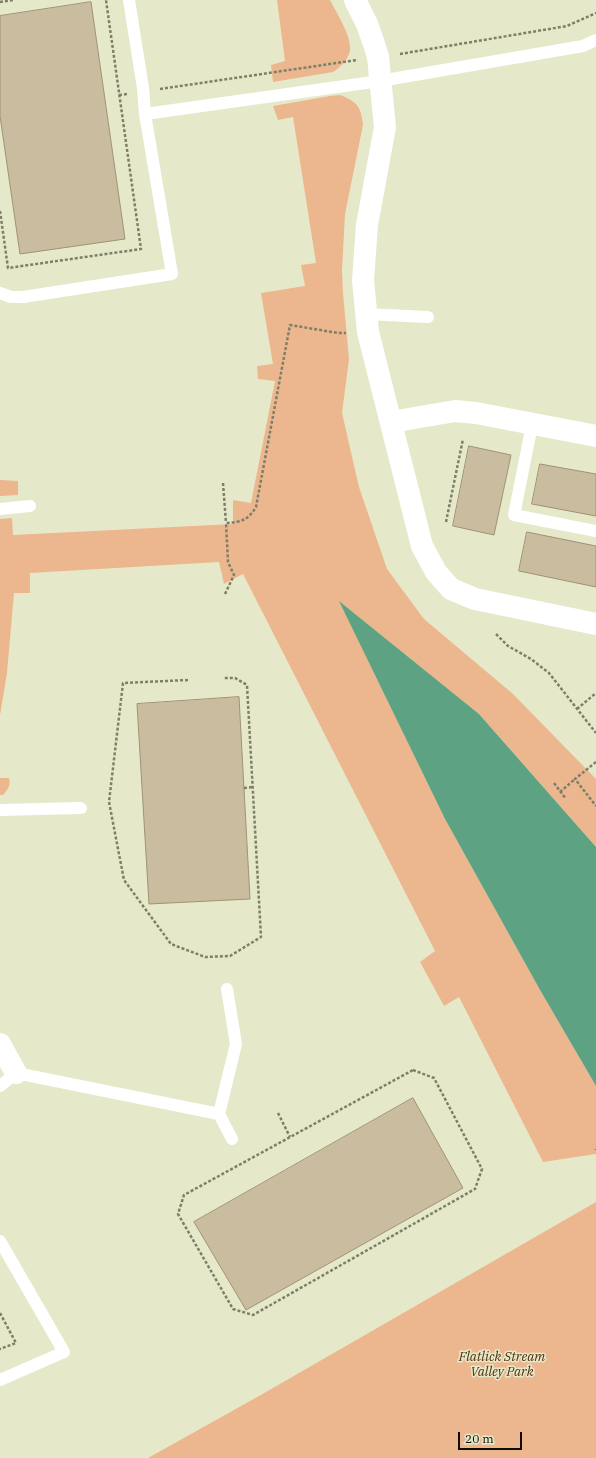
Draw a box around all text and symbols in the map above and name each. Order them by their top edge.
park label: Flatlick Stream Valley Park [459,1349,545,1380]
scale bar [460,1424,524,1450]
text: 20 m [465,1431,494,1446]

